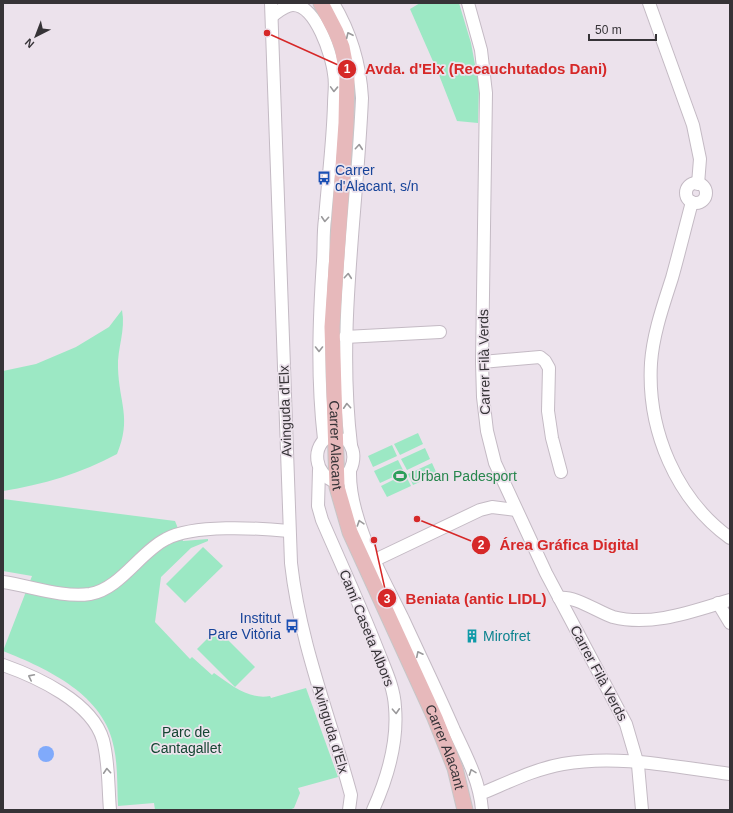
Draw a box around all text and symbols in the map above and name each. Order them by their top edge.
north arrow [16,16,56,56]
scale bar [589,16,656,42]
text: 50 m [595,23,622,37]
one-way arrow [346,31,354,39]
text: N [22,36,36,51]
callout: Avda. d'Elx (Recauchutados Dani) [337,55,616,82]
text: Avda. d'Elx (Recauchutados Dani) [365,60,607,77]
text: 1 [344,62,351,76]
one-way arrow [330,86,339,92]
one-way arrow [354,144,363,150]
place label: Carrer d'Alacant, s/n [335,162,419,194]
bus stop icon: Carrer d'Alacant, s/n [316,170,332,186]
one-way arrow [320,216,329,222]
one-way arrow [344,273,353,280]
street label: Carrer Filà Verds [475,309,493,415]
one-way arrow [315,346,323,352]
street label: Avinguda d'Elx [275,365,295,457]
street label: Carrer Alacant [326,400,346,492]
one-way arrow [342,403,351,409]
sports icon: Urban Padesport [392,468,408,484]
place label: Urban Padesport [411,468,517,484]
one-way arrow [356,519,365,526]
callout: Área Gráfica Digital [471,532,646,559]
text: Área Gráfica Digital [499,536,639,553]
text: 2 [478,538,485,552]
street label: Camí Caseta Albors [336,567,398,689]
callout: Beniata (antic LIDL) [377,585,554,612]
text: Beniata (antic LIDL) [406,590,546,607]
text: 3 [384,592,391,606]
place label: Institut Pare Vitòria [208,610,281,642]
bus stop icon: Institut Pare Vitòria [284,618,300,634]
street label: Carrer Filà Verds [567,623,631,723]
building icon: Mirofret [464,628,480,644]
place label: Mirofret [483,628,531,644]
one-way arrow [416,650,424,658]
one-way arrow [27,674,35,682]
street label: Avinguda d'Elx [310,683,352,775]
street label: Carrer Alacant [422,702,468,791]
one-way arrow [391,708,400,714]
park label: Parc de Cantagallet [151,724,222,756]
one-way arrow [102,768,111,774]
one-way arrow [469,769,477,776]

